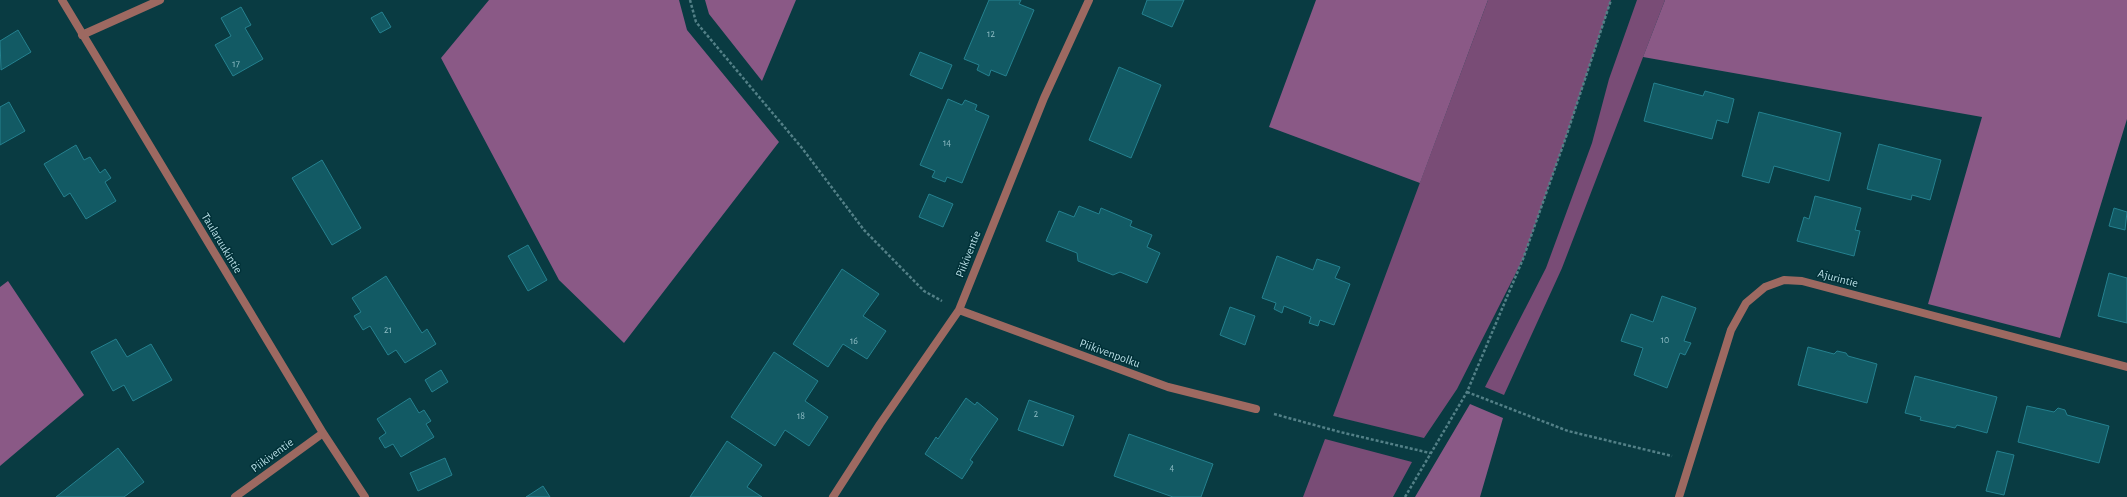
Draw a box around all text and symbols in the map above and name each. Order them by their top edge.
house number: 12 [987,29,995,39]
house number: 17 [232,59,240,69]
house number: 14 [943,138,951,148]
street label: Taularuukintie [199,211,245,275]
street label: Piikiventie [953,229,983,279]
street label: Ajurintie [1816,267,1860,290]
house number: 21 [384,325,392,335]
house number: 10 [1661,335,1669,345]
house number: 16 [850,336,858,346]
street label: Piikivenpolku [1078,336,1142,370]
house number: 2 [1034,409,1039,419]
house number: 18 [797,411,805,421]
street label: Piikiventie [249,436,295,474]
house number: 4 [1170,463,1175,473]

